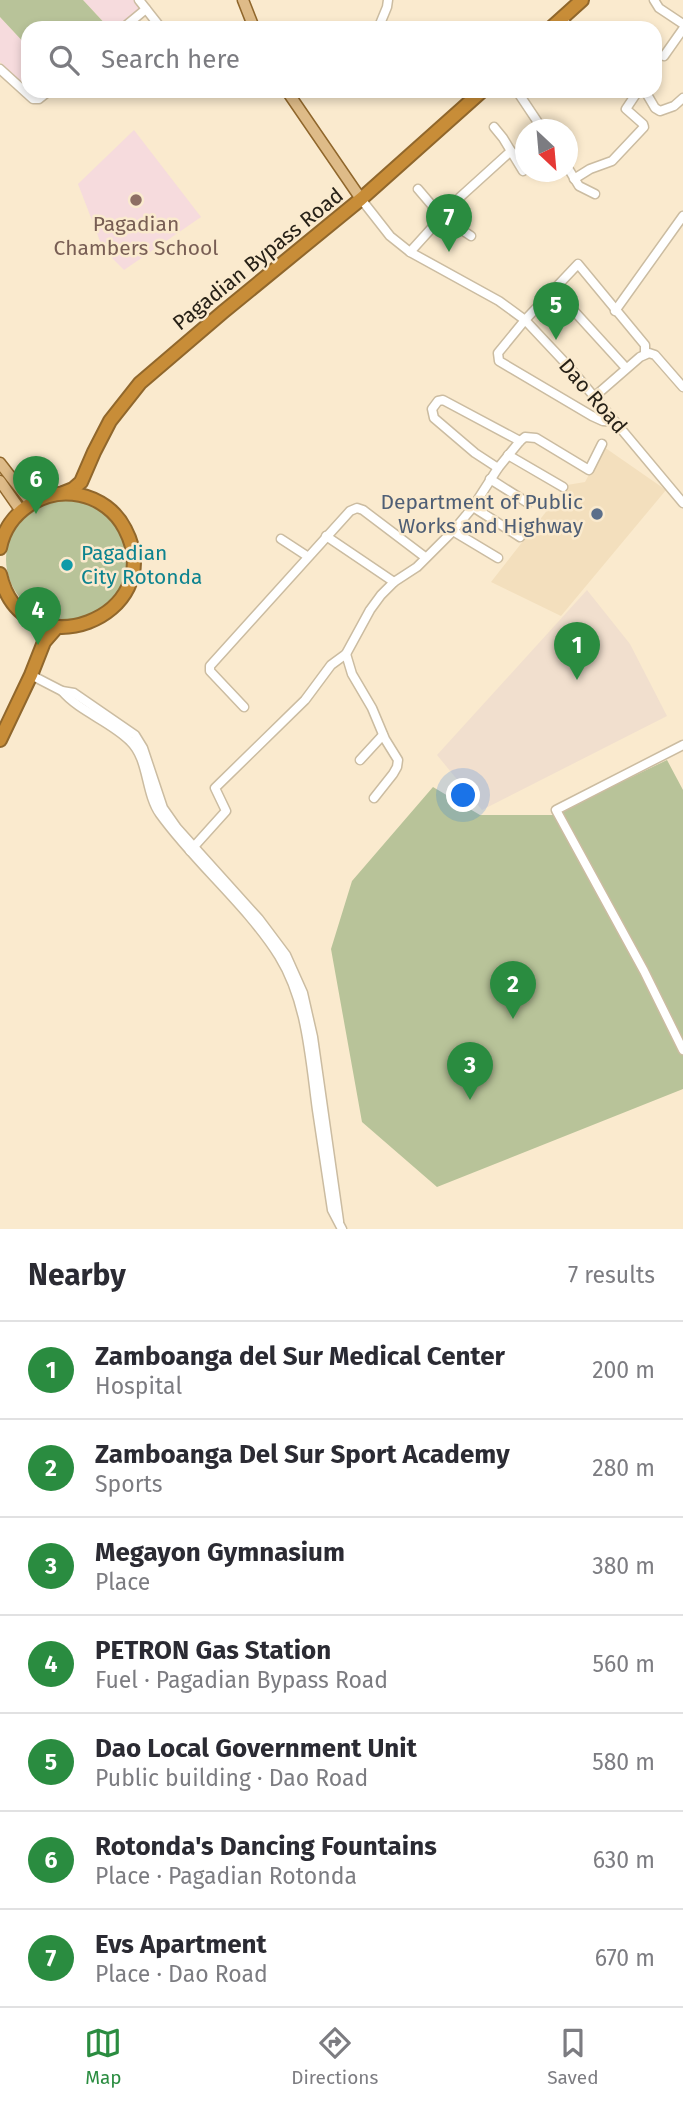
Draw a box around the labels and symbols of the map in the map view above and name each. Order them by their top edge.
north arrow [515,119,578,182]
street label: Pagadian Bypass Road [167,182,349,336]
marker: Pagadian Chambers School [128,192,144,208]
pin: 7 [426,194,472,252]
place label: Pagadian Chambers School [54,211,218,261]
pin: 5 [533,282,579,340]
street label: Dao Road [553,353,633,439]
pin: 6 [13,456,59,514]
place label: Department of Public Works and Highway [380,489,584,539]
marker: Department of Public Works and Highway [589,506,605,522]
place label: Pagadian City Rotonda [81,540,203,590]
marker: Pagadian City Rotonda [59,557,75,573]
pin: 4 [15,587,61,645]
pin: 1 [554,622,600,680]
your location [446,778,480,812]
pin: 2 [490,961,536,1019]
pin: 3 [447,1042,493,1100]

